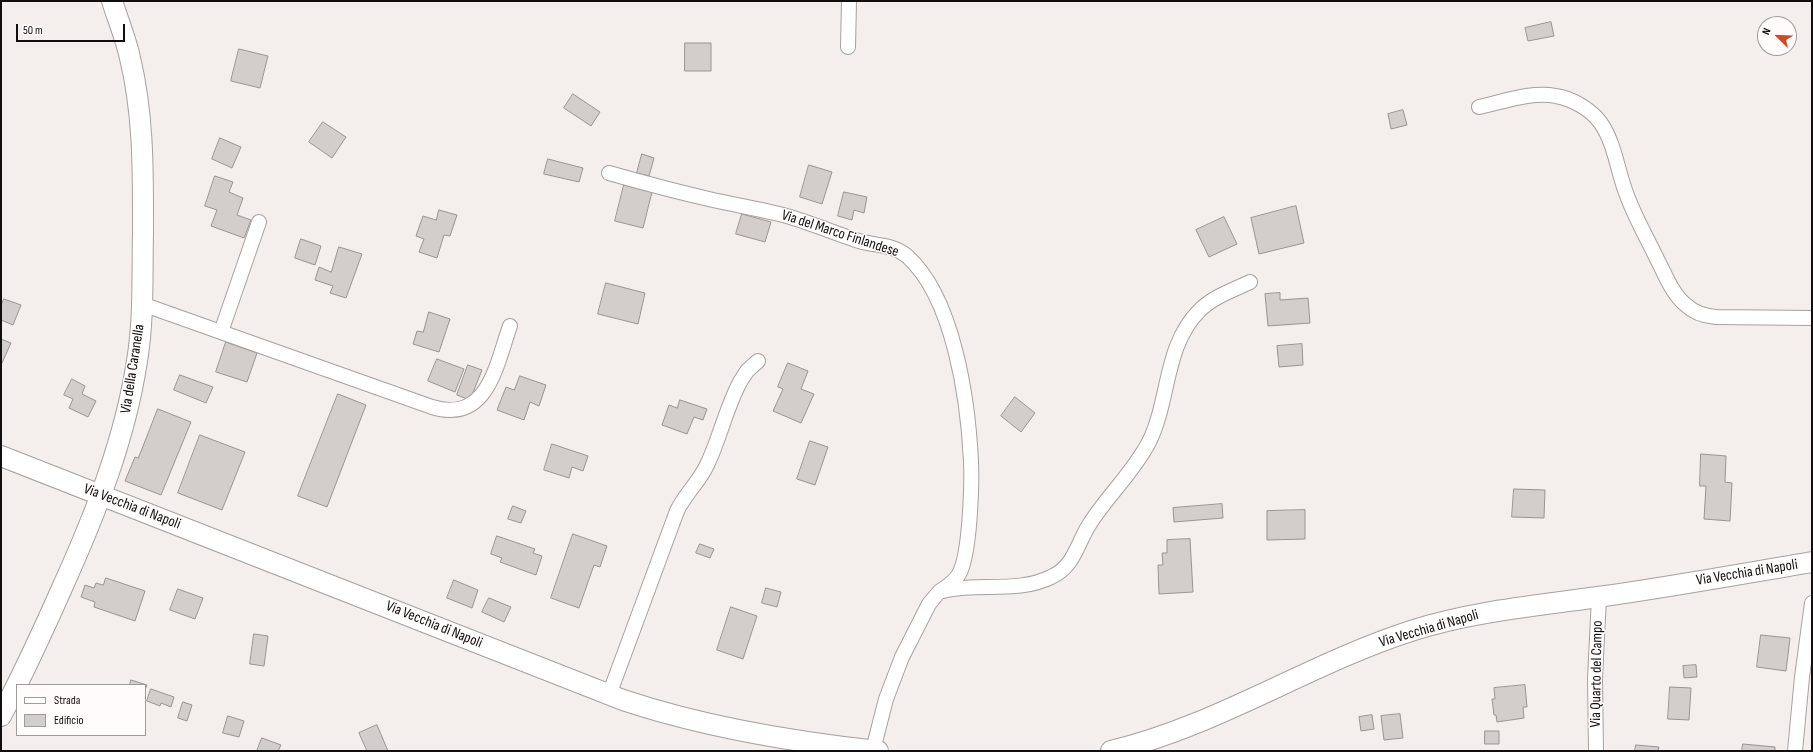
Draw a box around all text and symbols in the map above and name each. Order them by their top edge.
scale bar [18,16,127,42]
north arrow [1757,16,1797,56]
text: 50 m [23,23,43,38]
text: N [1759,26,1774,37]
street label: Via del Marco Finlandese [779,207,901,261]
street label: Via della Caranella [117,323,149,415]
street label: Via Vecchia di Napoli [81,480,183,534]
street label: Via Vecchia di Napoli [1695,556,1799,590]
street label: Via Vecchia di Napoli [383,597,485,653]
street label: Via Vecchia di Napoli [1377,606,1481,652]
street label: Via Quarto del Campo [1587,620,1607,728]
legend [16,684,146,736]
text: Strada [54,693,80,708]
text: Edificio [54,713,83,728]

